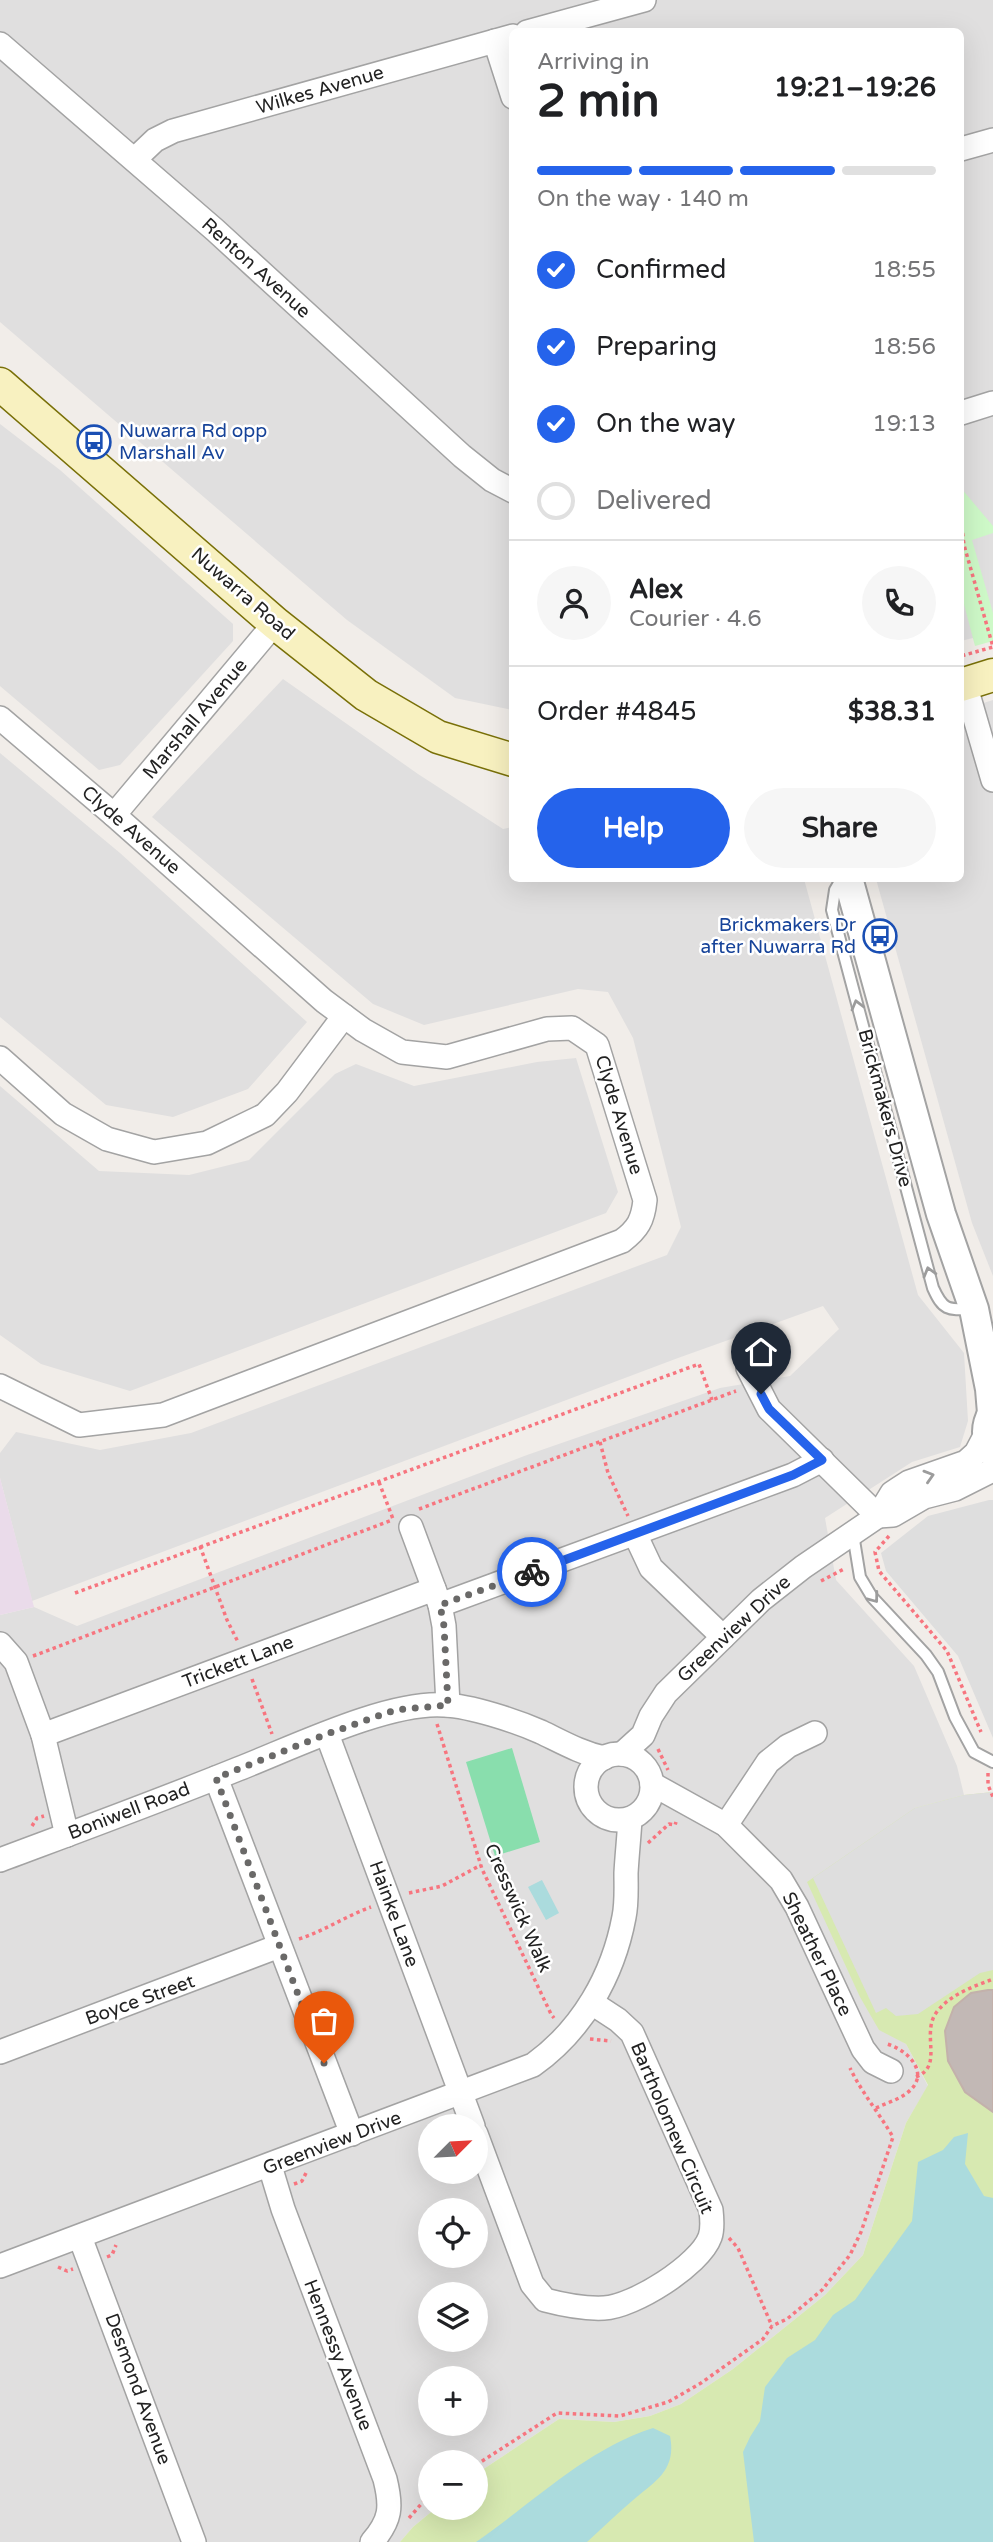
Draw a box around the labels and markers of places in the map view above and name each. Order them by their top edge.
place label: Nuwarra Rd opp Marshall Av [119,420,267,464]
bus stop icon: Nuwarra Rd opp Marshall Av [75,423,113,461]
place label: Brickmakers Dr after Nuwarra Rd [701,914,857,958]
bus stop icon: Brickmakers Dr after Nuwarra Rd [861,917,899,955]
pin [731,1322,791,1394]
pin [294,1991,354,2063]

